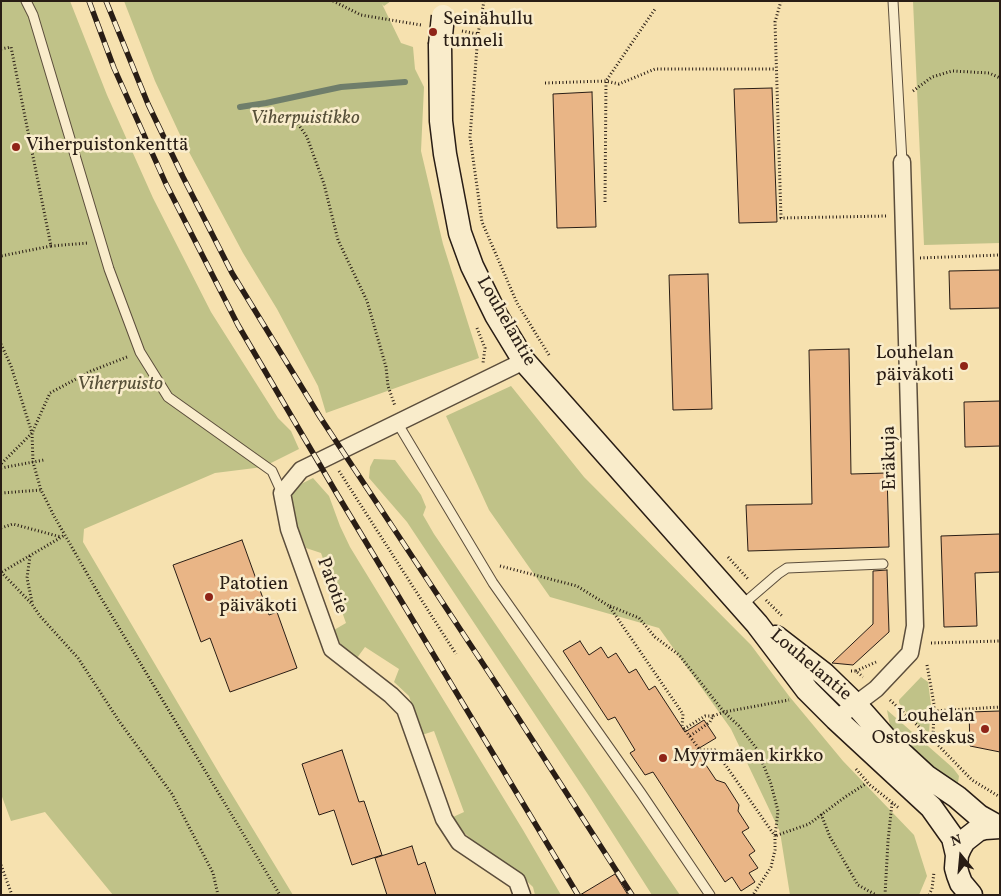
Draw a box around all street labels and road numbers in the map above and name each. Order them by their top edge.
street label: Louhelantie [470,273,540,371]
street label: Eräkuja [879,425,903,491]
street label: Patotie [310,555,352,617]
street label: Louhelantie [764,625,856,707]

